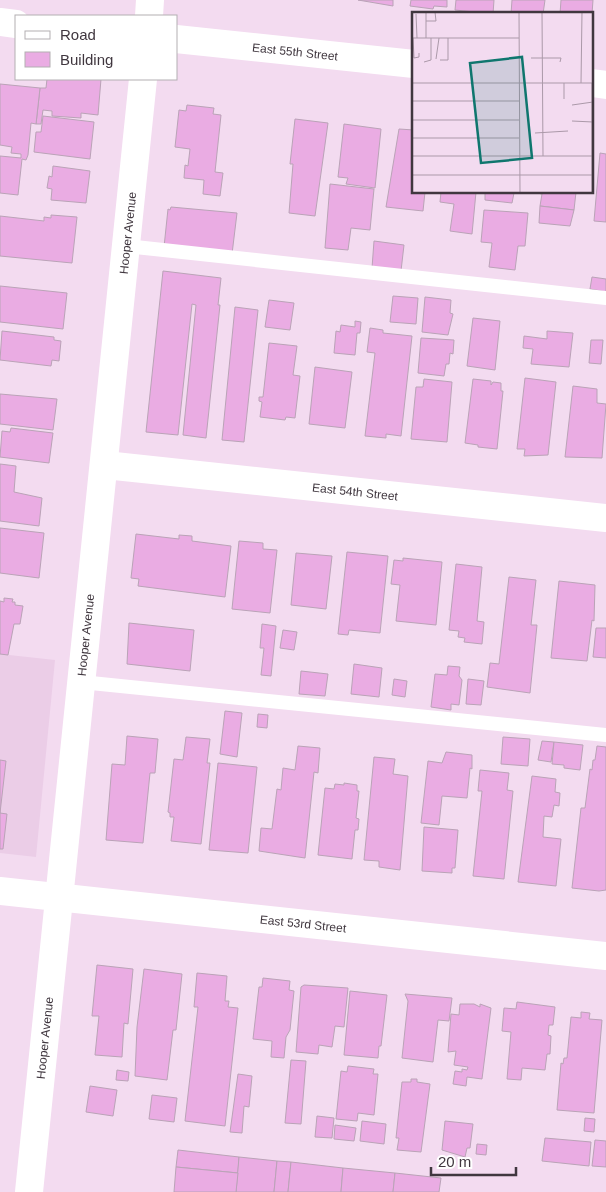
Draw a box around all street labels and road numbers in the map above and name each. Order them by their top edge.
street label: East 55th Street [251,41,339,64]
street label: Hooper Avenue [117,191,139,275]
street label: East 54th Street [311,481,399,504]
street label: Hooper Avenue [75,593,97,677]
street label: East 53rd Street [259,913,348,936]
street label: Hooper Avenue [34,996,56,1080]

